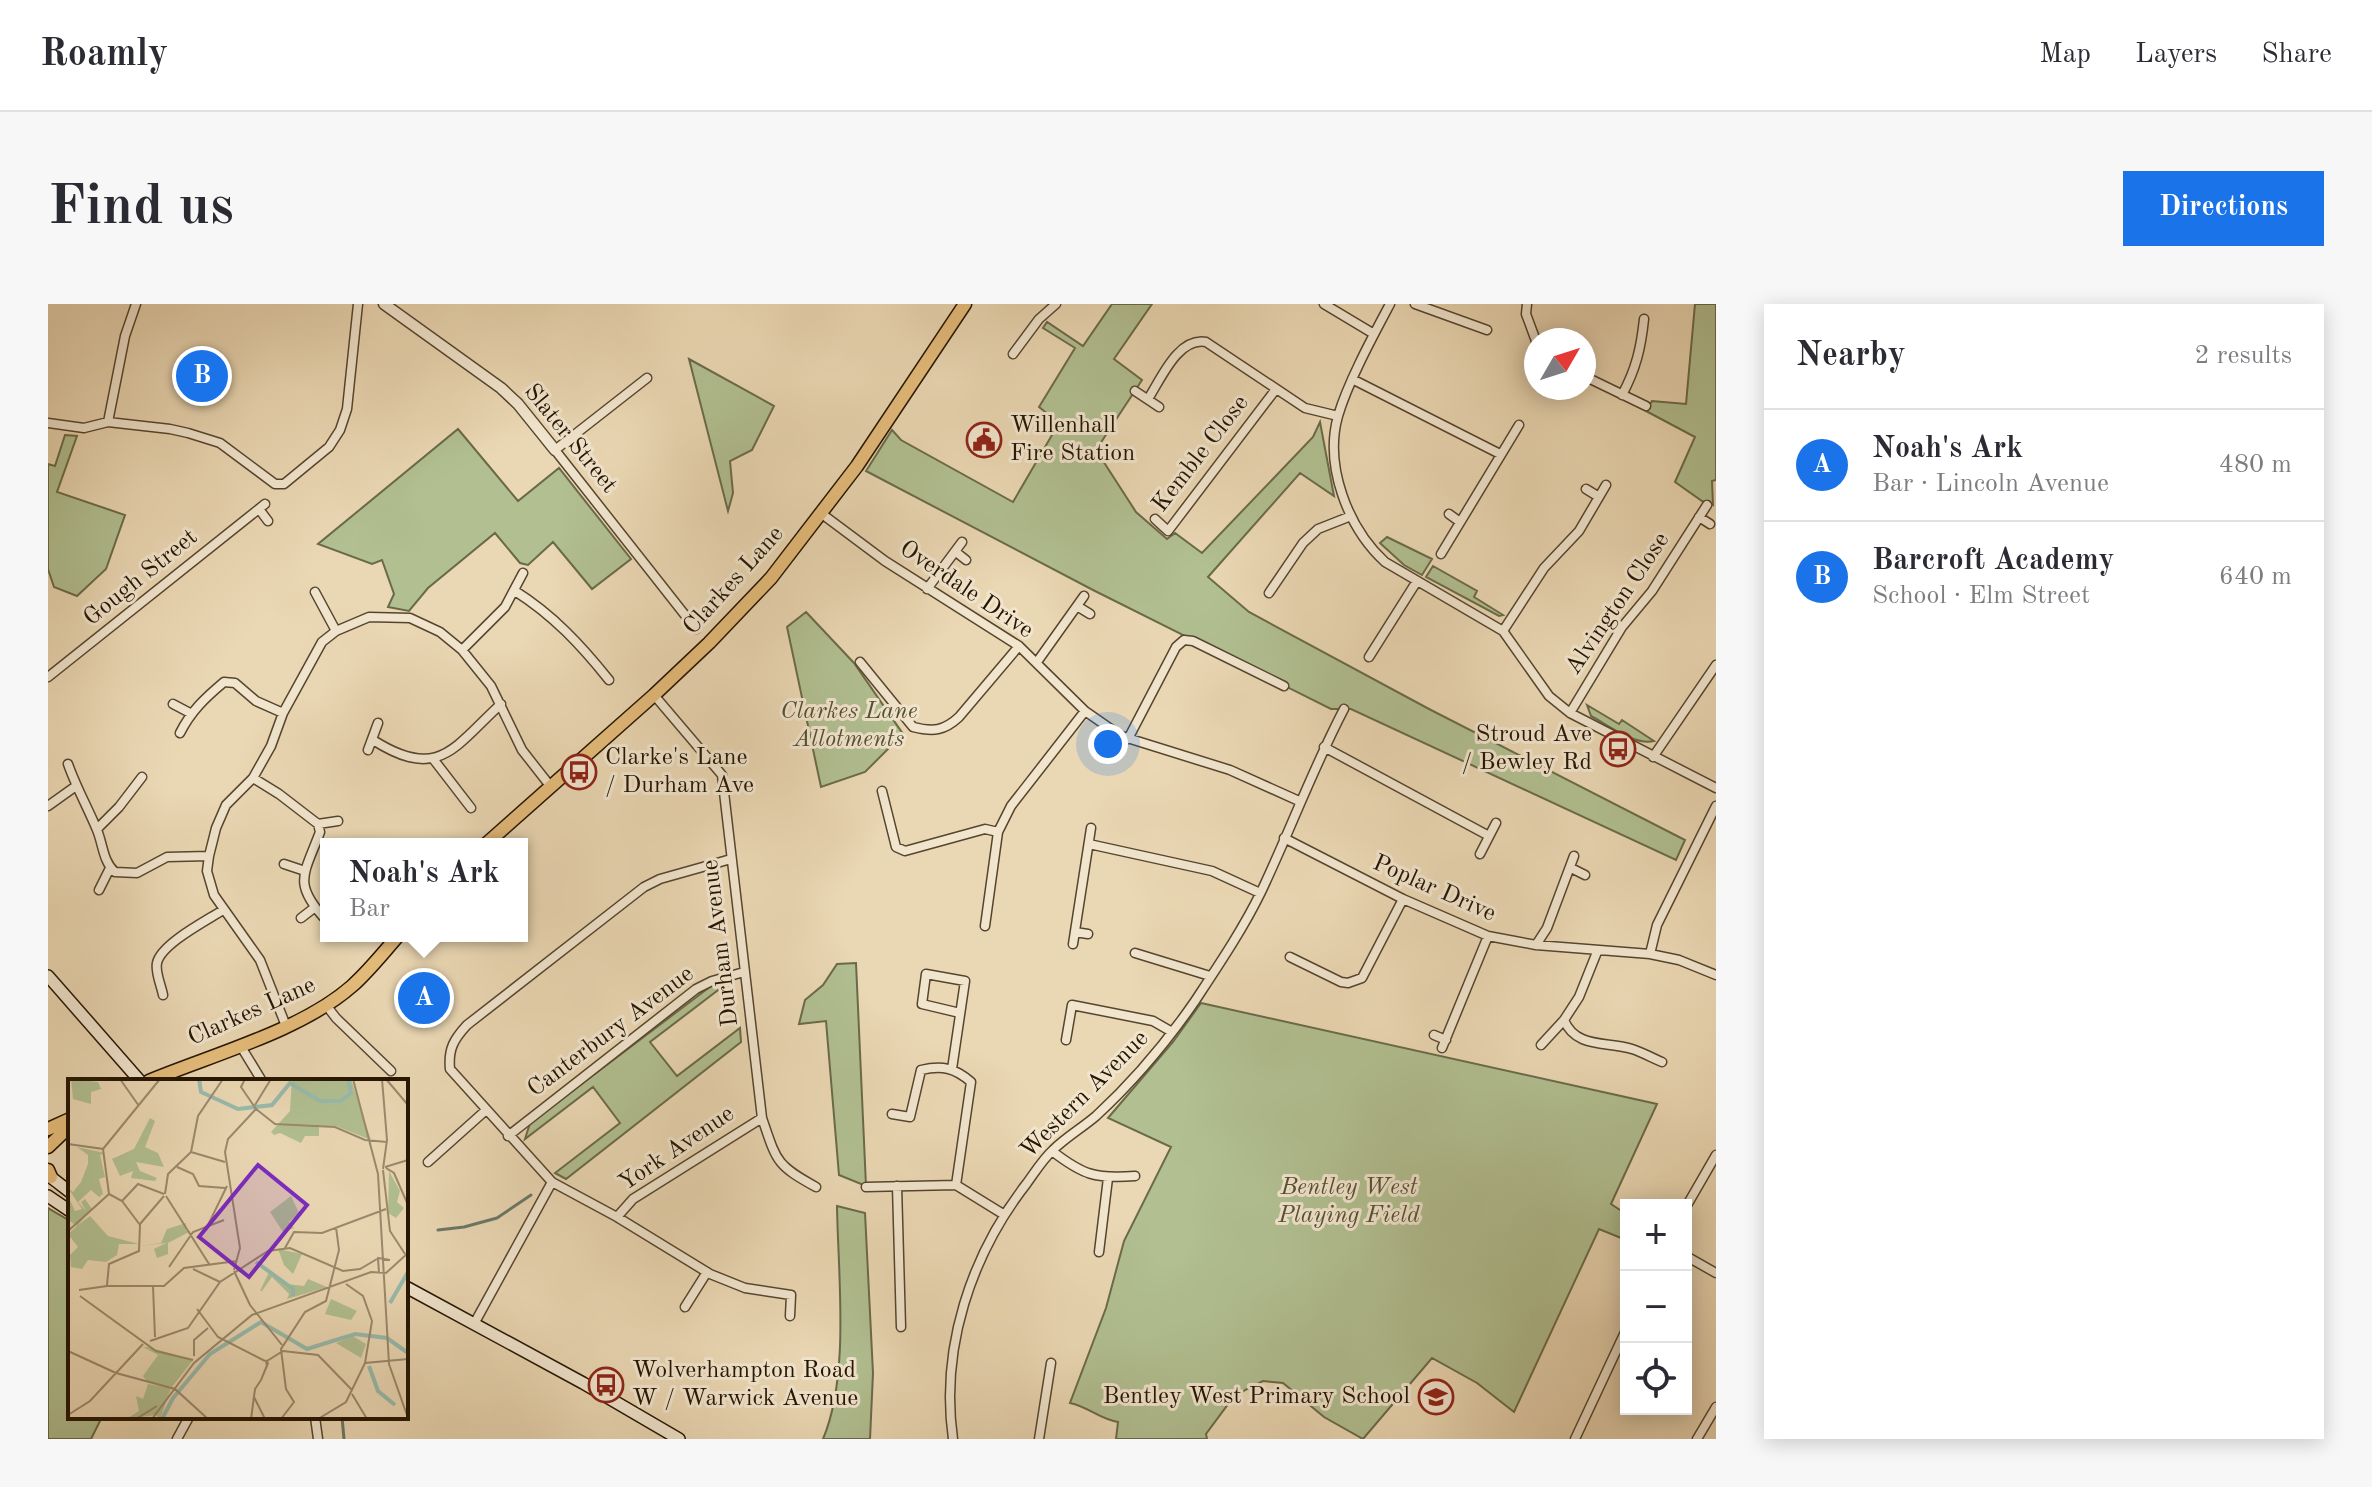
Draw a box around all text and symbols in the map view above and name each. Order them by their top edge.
text: Roamly [40,36,168,74]
text: Map [2039,41,2091,69]
text: Layers [2135,41,2217,69]
text: Share [2261,41,2332,69]
button: Directions [2123,171,2324,246]
text: Find us [48,180,234,236]
north arrow [1524,328,1596,400]
text: Nearby [1796,339,1906,373]
text: 2 results [2194,343,2292,369]
pin: B [176,346,228,406]
street label: Slater Street [519,380,621,498]
street label: Kemble Close [1148,391,1254,517]
place label: Willenhall Fire Station [1010,414,1135,466]
public building icon: Willenhall Fire Station [965,421,1003,459]
text: Noah's Ark [1872,434,2023,464]
text: A [1812,452,1832,478]
text: 480 m [2219,452,2292,478]
text: Bar · Lincoln Avenue [1872,471,2109,497]
street label: Clarkes Lane [679,522,789,640]
street label: Gough Street [80,525,202,631]
street label: Alvington Close [1562,529,1674,679]
street label: Overdale Drive [895,537,1037,643]
text: Barcroft Academy [1872,546,2114,576]
text: B [1813,564,1831,590]
text: 640 m [2219,564,2292,590]
text: School · Elm Street [1872,583,2090,609]
park label: Clarkes Lane Allotments [780,700,918,752]
place label: Stroud Ave / Bewley Rd [1462,723,1592,775]
your location [1088,724,1128,764]
bus stop icon: Stroud Ave / Bewley Rd [1599,730,1637,768]
place label: Clarke's Lane / Durham Ave [605,746,754,798]
bus stop icon: Clarke's Lane / Durham Ave [560,753,598,791]
popup [320,838,528,942]
street label: Poplar Drive [1369,851,1499,927]
street label: Durham Avenue [699,858,743,1028]
text: Noah's Ark [348,859,500,889]
text: Bar [348,896,390,922]
street label: Canterbury Avenue [524,962,698,1102]
pin: A [398,968,450,1028]
street label: Clarkes Lane [185,973,319,1051]
street label: Western Avenue [1016,1026,1154,1164]
inset map [68,1079,408,1419]
street label: York Avenue [615,1102,739,1196]
park label: Bentley West Playing Field [1277,1176,1420,1228]
map controls [1620,1199,1692,1415]
button: + [1620,1199,1692,1271]
button: − [1620,1271,1692,1343]
button: locate [1620,1343,1692,1415]
place label: Wolverhampton Road W / Warwick Avenue [632,1359,858,1411]
bus stop icon: Wolverhampton Road W / Warwick Avenue [587,1366,625,1404]
school or university icon: Bentley West Primary School [1417,1378,1455,1416]
place label: Bentley West Primary School [1103,1385,1410,1409]

